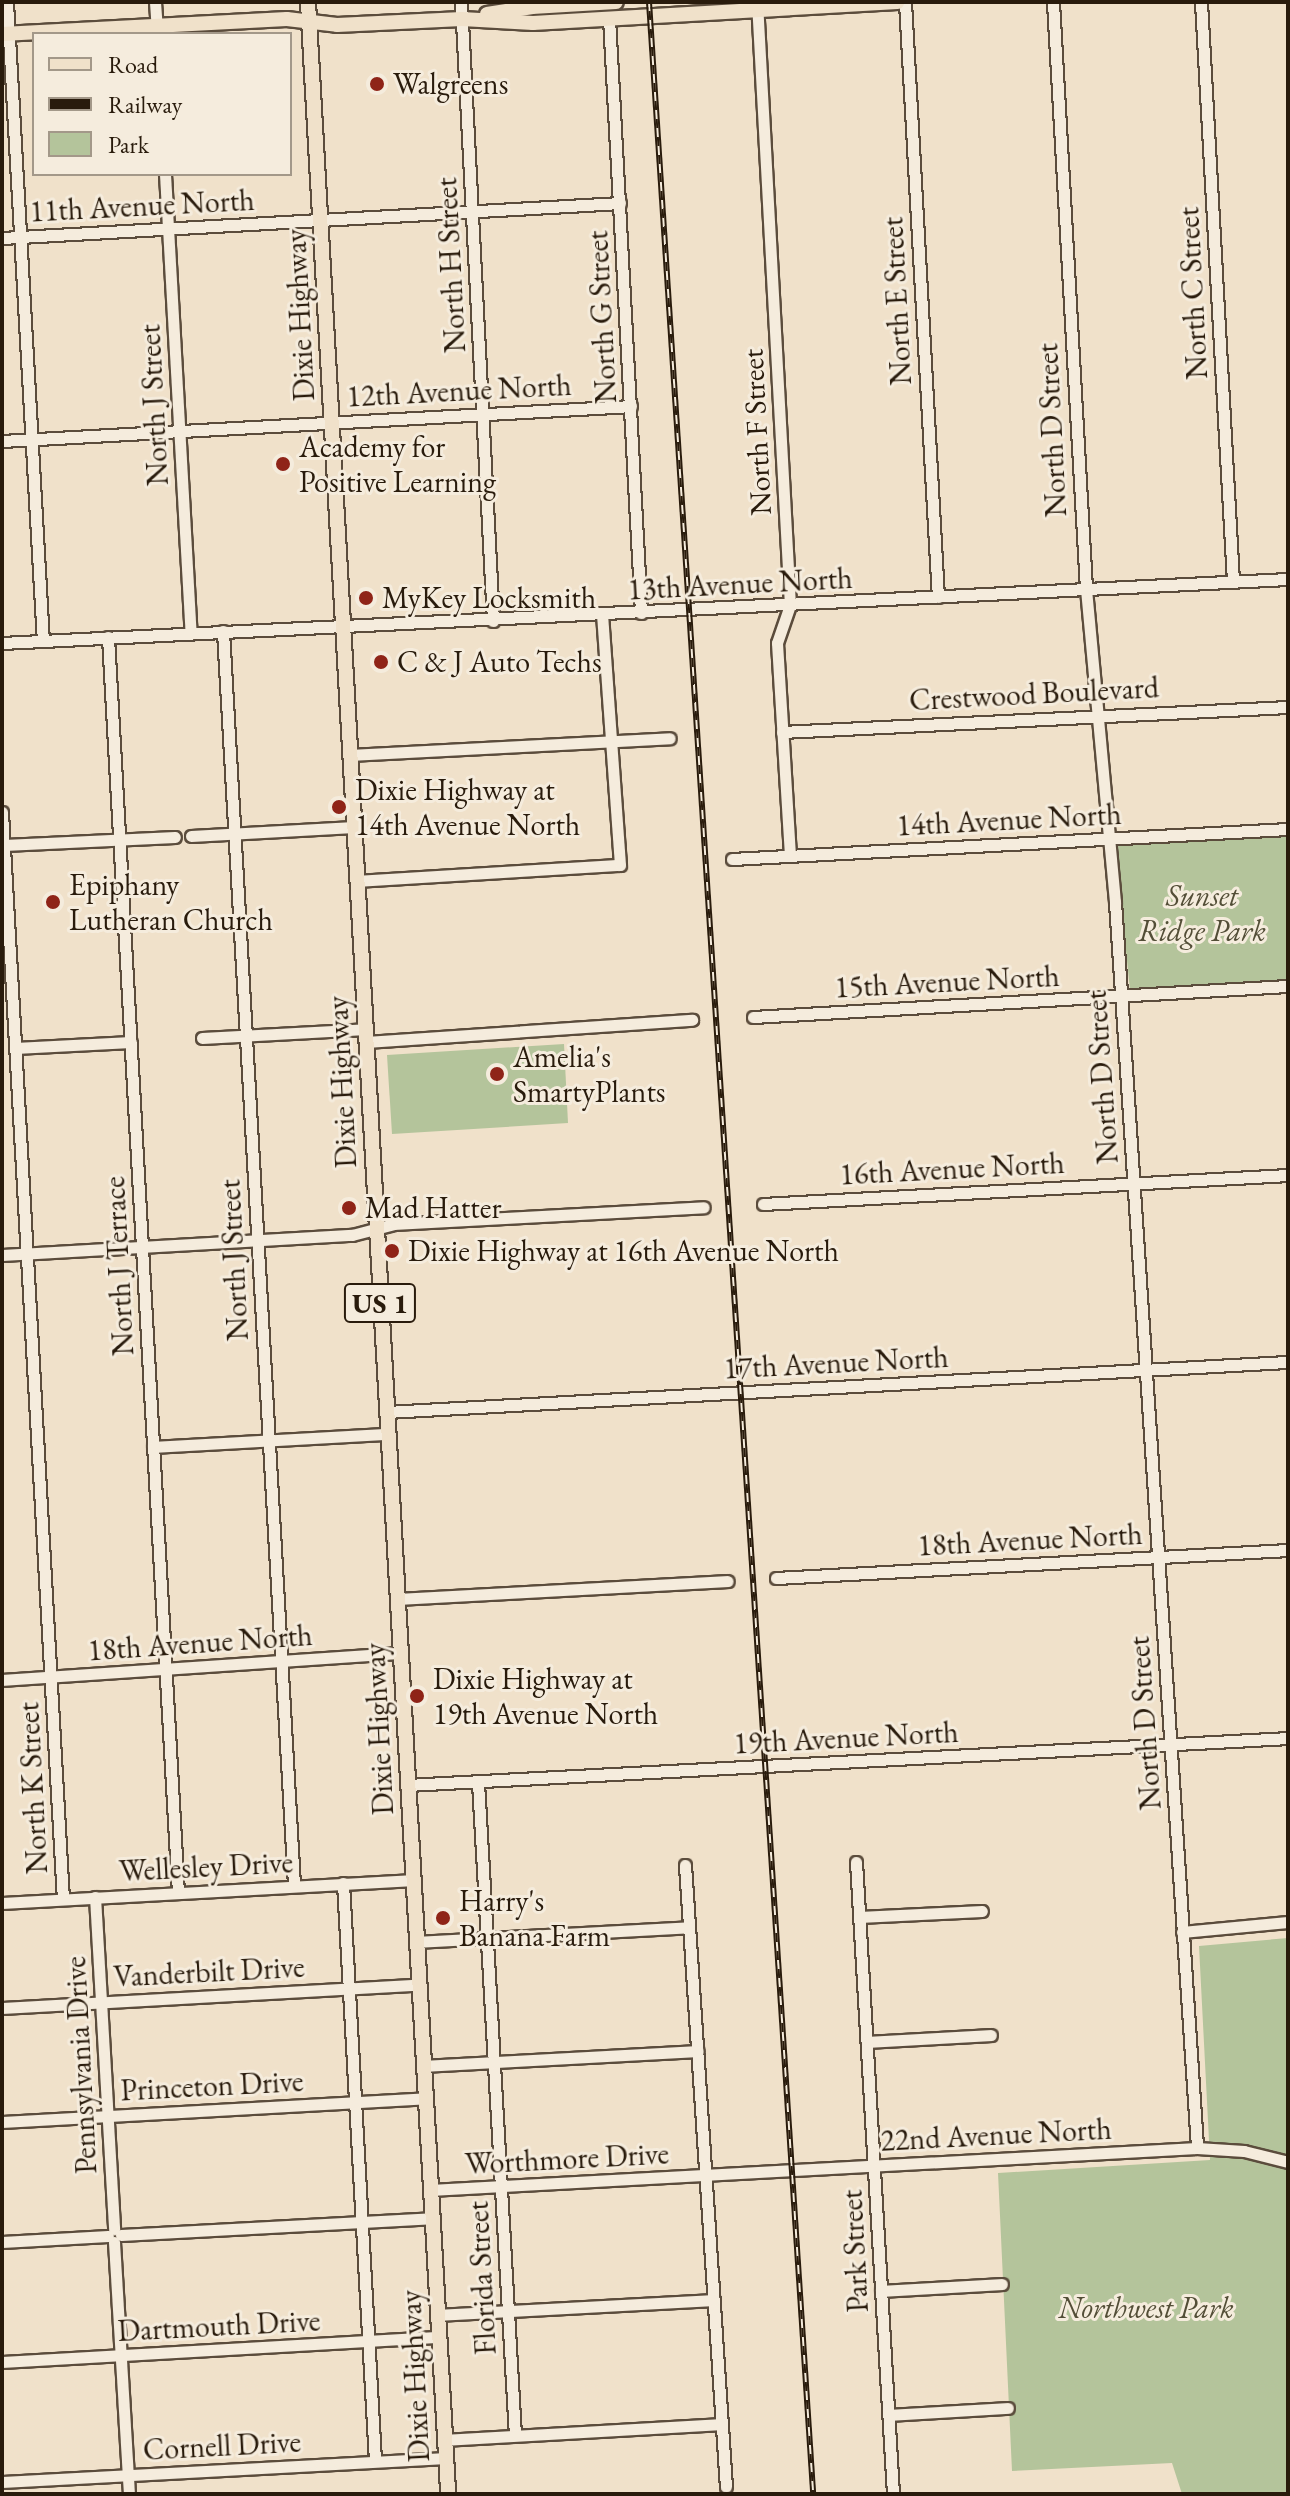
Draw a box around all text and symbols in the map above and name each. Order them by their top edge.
legend [32,32,292,176]
text: Road [108,49,158,80]
place label: Walgreens [393,66,508,102]
marker: Walgreens [368,75,386,93]
text: Railway [108,89,182,120]
text: Park [108,129,149,160]
street label: North H Street [428,176,474,354]
street label: 11th Avenue North [29,182,255,230]
street label: North C Street [1171,206,1215,380]
street label: North E Street [875,216,919,386]
street label: Dixie Highway [278,228,322,402]
street label: North G Street [579,230,625,404]
street label: North J Street [132,323,176,487]
street label: North D Street [1029,342,1075,518]
street label: North F Street [735,348,779,516]
street label: 12th Avenue North [346,367,572,415]
place label: Academy for Positive Learning [299,429,496,500]
marker: Academy for Positive Learning [274,455,292,473]
street label: 13th Avenue North [627,560,853,608]
place label: MyKey Locksmith [382,580,596,616]
marker: MyKey Locksmith [357,589,375,607]
place label: C & J Auto Techs [397,644,602,680]
marker: C & J Auto Techs [372,653,390,671]
street label: Crestwood Boulevard [908,669,1160,719]
place label: Dixie Highway at 14th Avenue North [355,772,580,842]
street label: 14th Avenue North [896,796,1122,844]
marker: Dixie Highway at 14th Avenue North [330,798,348,816]
place label: Epiphany Lutheran Church [69,867,273,938]
park label: Sunset Ridge Park [1138,878,1266,948]
marker: Epiphany Lutheran Church [44,893,62,911]
street label: 15th Avenue North [834,958,1060,1006]
street label: North D Street [1078,989,1126,1165]
street label: Dixie Highway [320,995,364,1169]
place label: Amelia's SmartyPlants [513,1039,666,1110]
marker: Amelia's SmartyPlants [488,1065,506,1083]
street label: 16th Avenue North [839,1145,1065,1193]
street label: North J Terrace [96,1175,142,1357]
street label: North J Street [212,1178,256,1342]
place label: Mad Hatter [365,1190,501,1226]
marker: Mad Hatter [340,1199,358,1217]
place label: Dixie Highway at 16th Avenue North [408,1233,839,1269]
marker: Dixie Highway at 16th Avenue North [383,1242,401,1260]
road number: US 1 [342,1279,418,1327]
street label: 17th Avenue North [723,1339,949,1387]
street label: 18th Avenue North [917,1516,1143,1564]
street label: 18th Avenue North [86,1617,314,1669]
street label: North D Street [1121,1635,1169,1811]
street label: Dixie Highway [357,1642,401,1816]
place label: Dixie Highway at 19th Avenue North [433,1661,658,1732]
marker: Dixie Highway at 19th Avenue North [408,1687,426,1705]
street label: North K Street [11,1701,55,1875]
street label: 19th Avenue North [733,1714,959,1762]
street label: Wellesley Drive [118,1844,294,1890]
place label: Harry's Banana Farm [459,1883,610,1954]
marker: Harry's Banana Farm [434,1909,452,1927]
street label: Vanderbilt Drive [113,1949,305,1995]
street label: Pennsylvania Drive [57,1955,105,2175]
street label: Princeton Drive [120,2063,304,2109]
street label: 22nd Avenue North [880,2111,1112,2159]
street label: Worthmore Drive [464,2136,670,2182]
street label: Park Street [834,2189,876,2313]
street label: Florida Street [460,2200,504,2356]
street label: Dixie Highway [393,2289,437,2463]
park label: Northwest Park [1058,2290,1234,2326]
street label: Dartmouth Drive [117,2303,321,2349]
street label: Cornell Drive [142,2424,302,2468]

